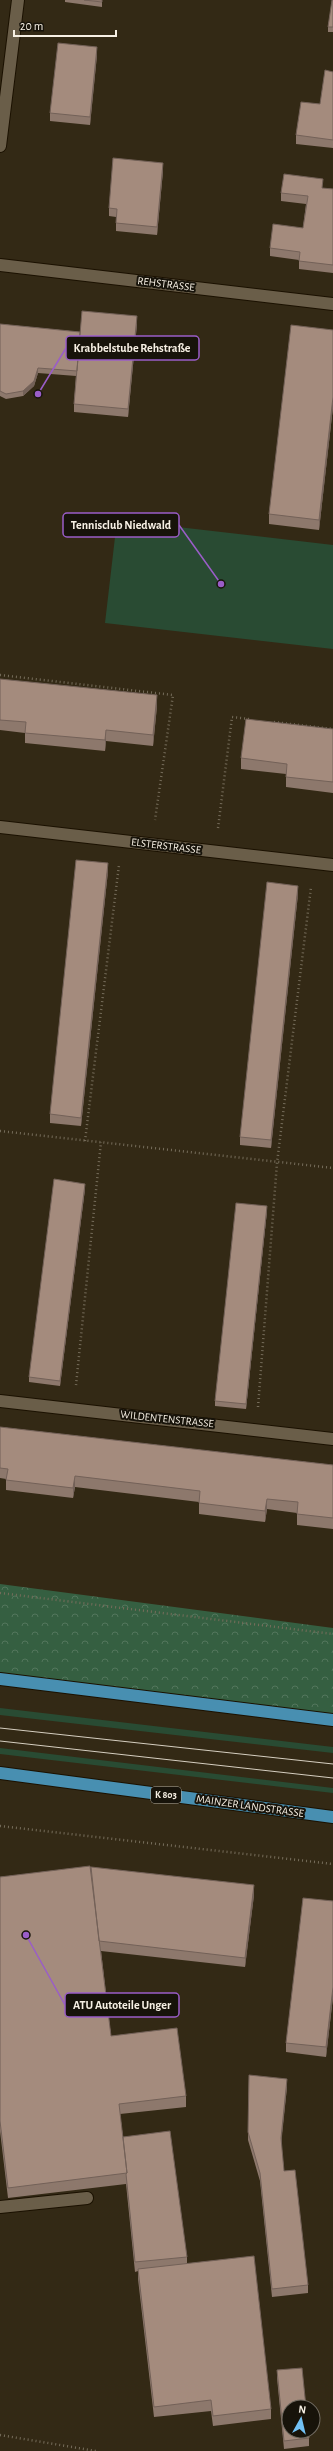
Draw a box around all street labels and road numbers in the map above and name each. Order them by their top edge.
street label: REHSTRASSE [137,275,196,293]
street label: ELSTERSTRASSE [130,836,202,856]
street label: WILDENTENSTRASSE [120,1409,215,1429]
road number: K 803 [151,1787,181,1803]
street label: MAINZER LANDSTRASSE [195,1793,305,1819]

